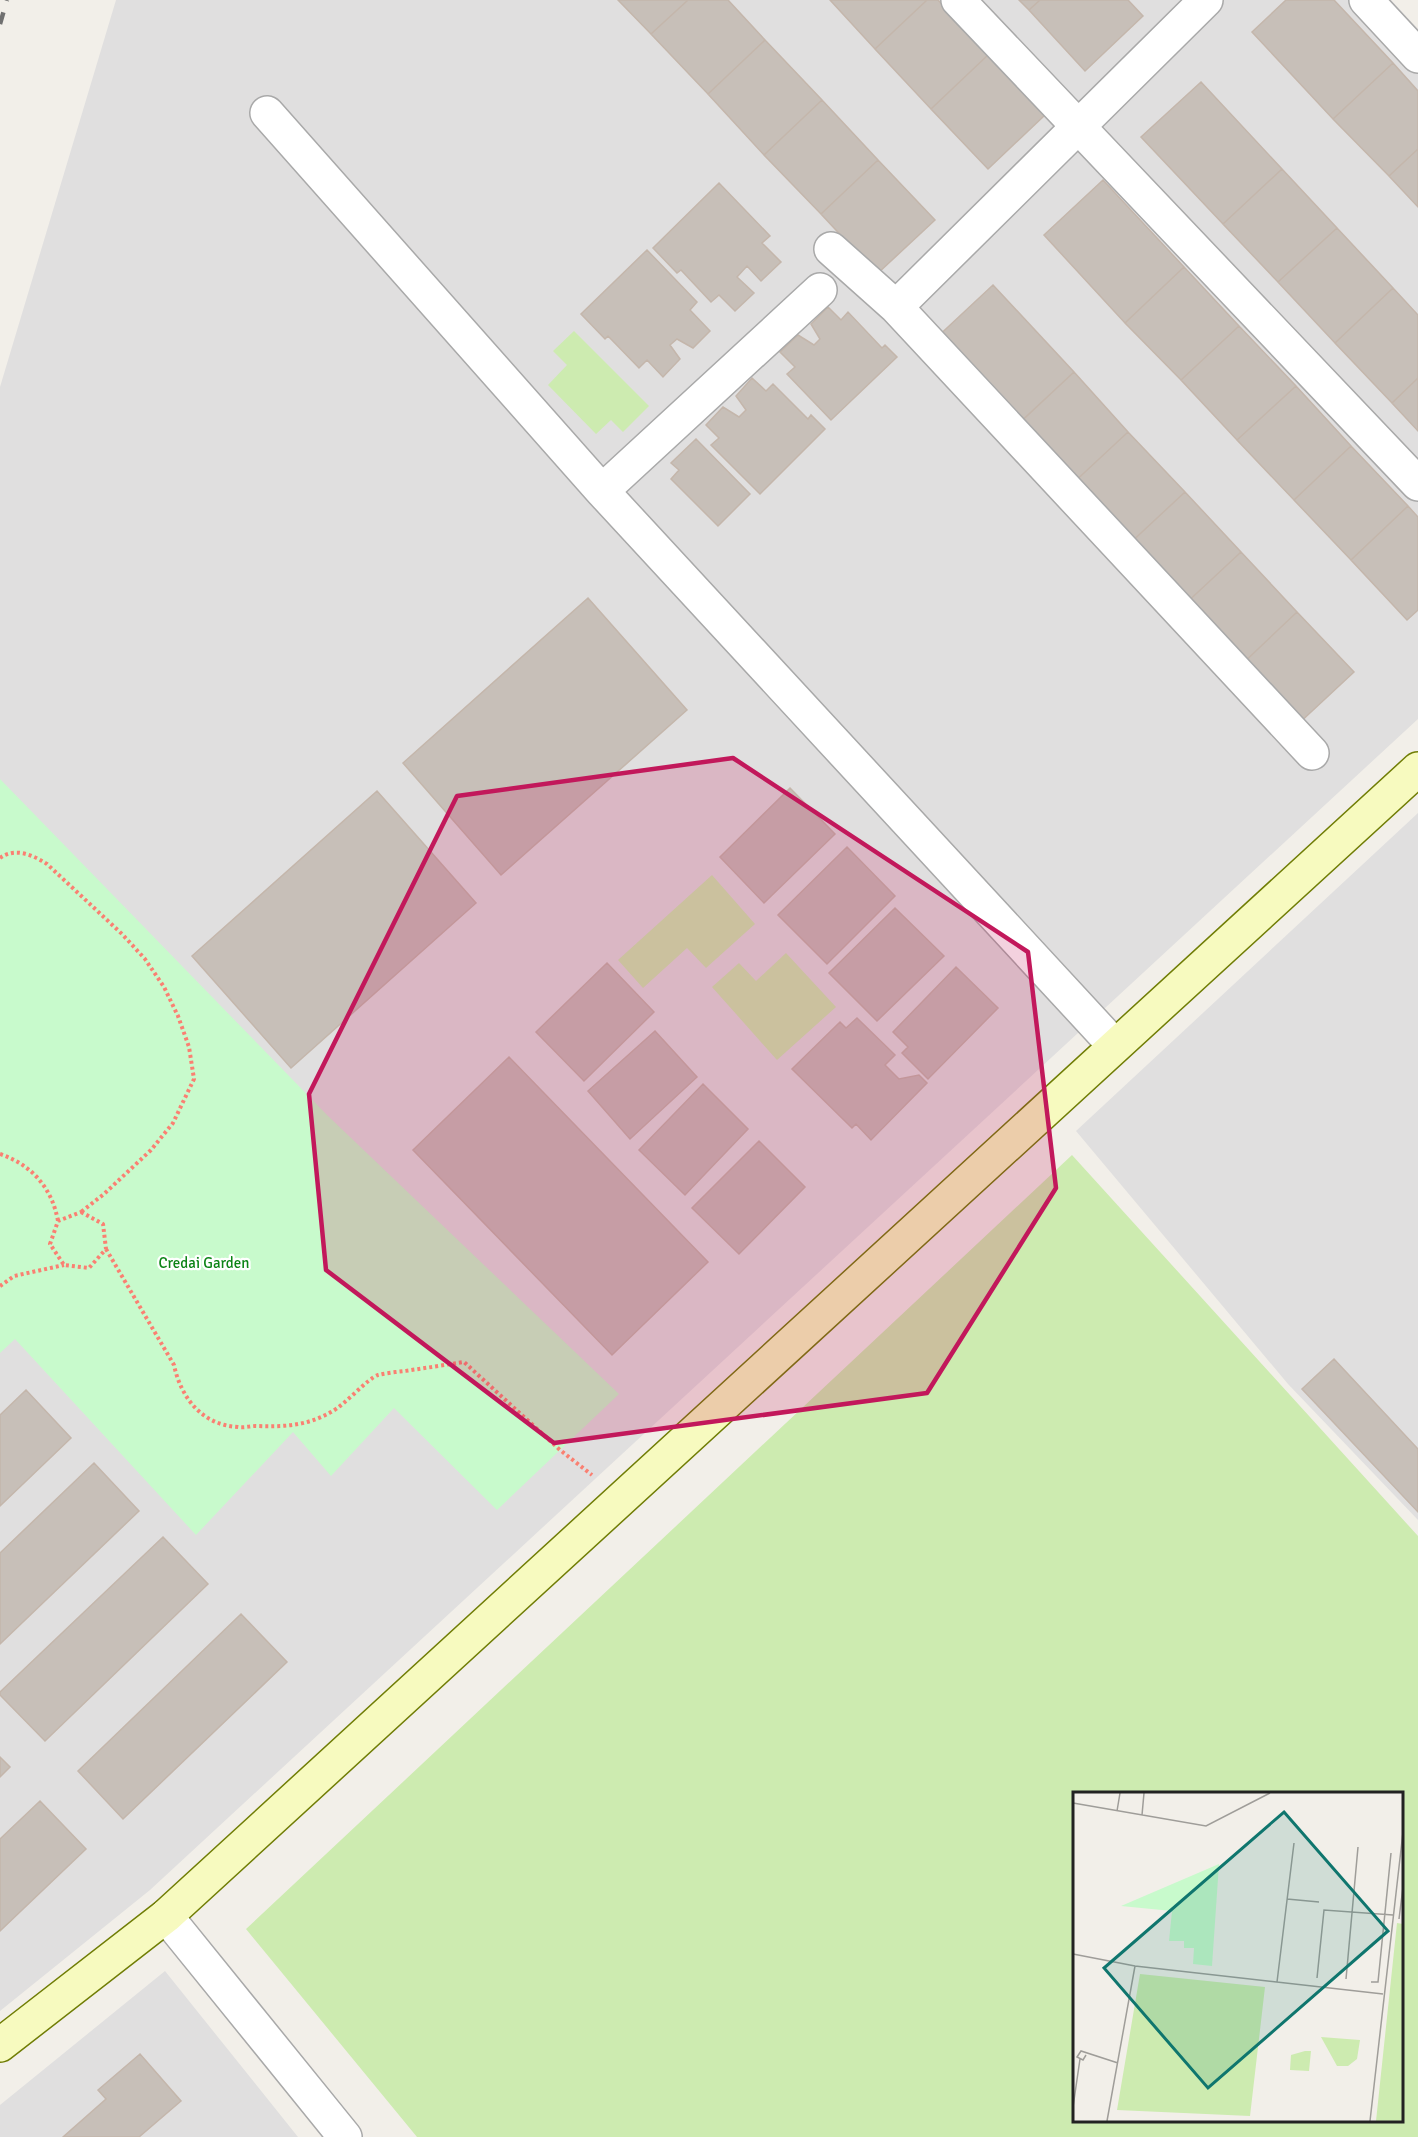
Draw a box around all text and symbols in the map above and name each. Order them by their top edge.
park label: Credai Garden [158,1254,250,1272]
inset map [1073,1792,1403,2122]

